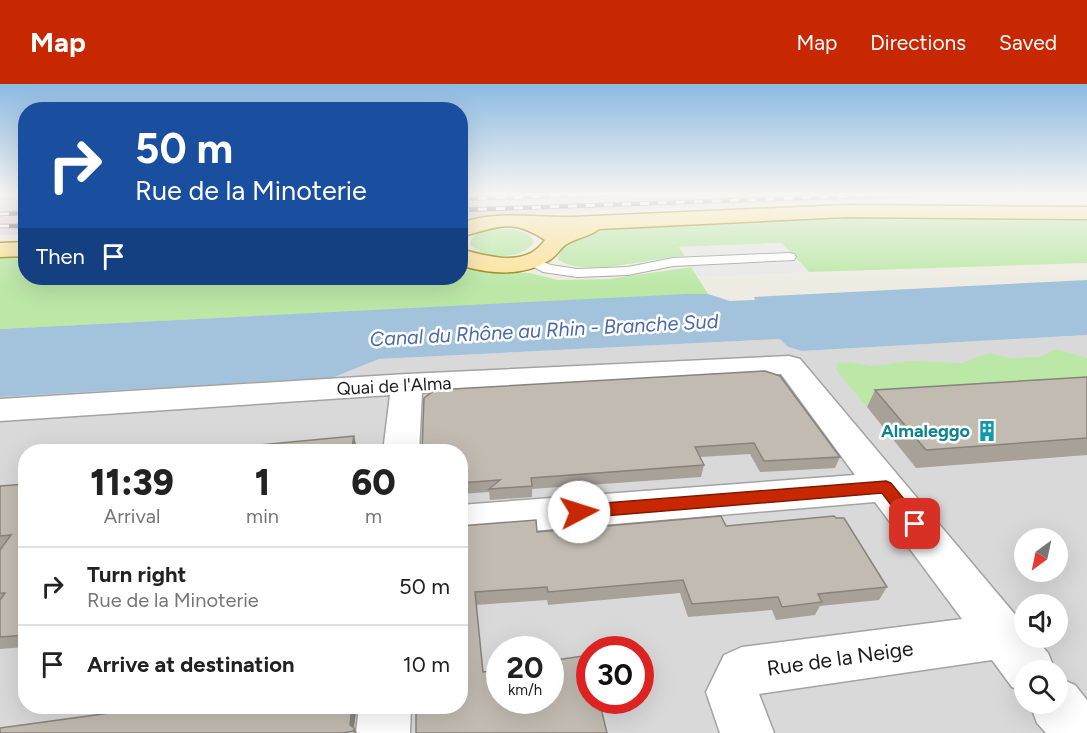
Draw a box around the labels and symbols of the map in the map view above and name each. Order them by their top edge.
water label: Canal du Rhône au Rhin - Branche Sud [369,309,719,351]
street label: Quai de l'Alma [336,372,452,400]
building icon: Almaleggo [975,419,999,443]
place label: Almaleggo [881,420,970,442]
position arrow [547,480,611,544]
pin [889,498,940,549]
north arrow [1014,528,1068,582]
street label: Rue de la Neige [765,635,915,681]
speed limit sign: 30 [576,636,654,714]

